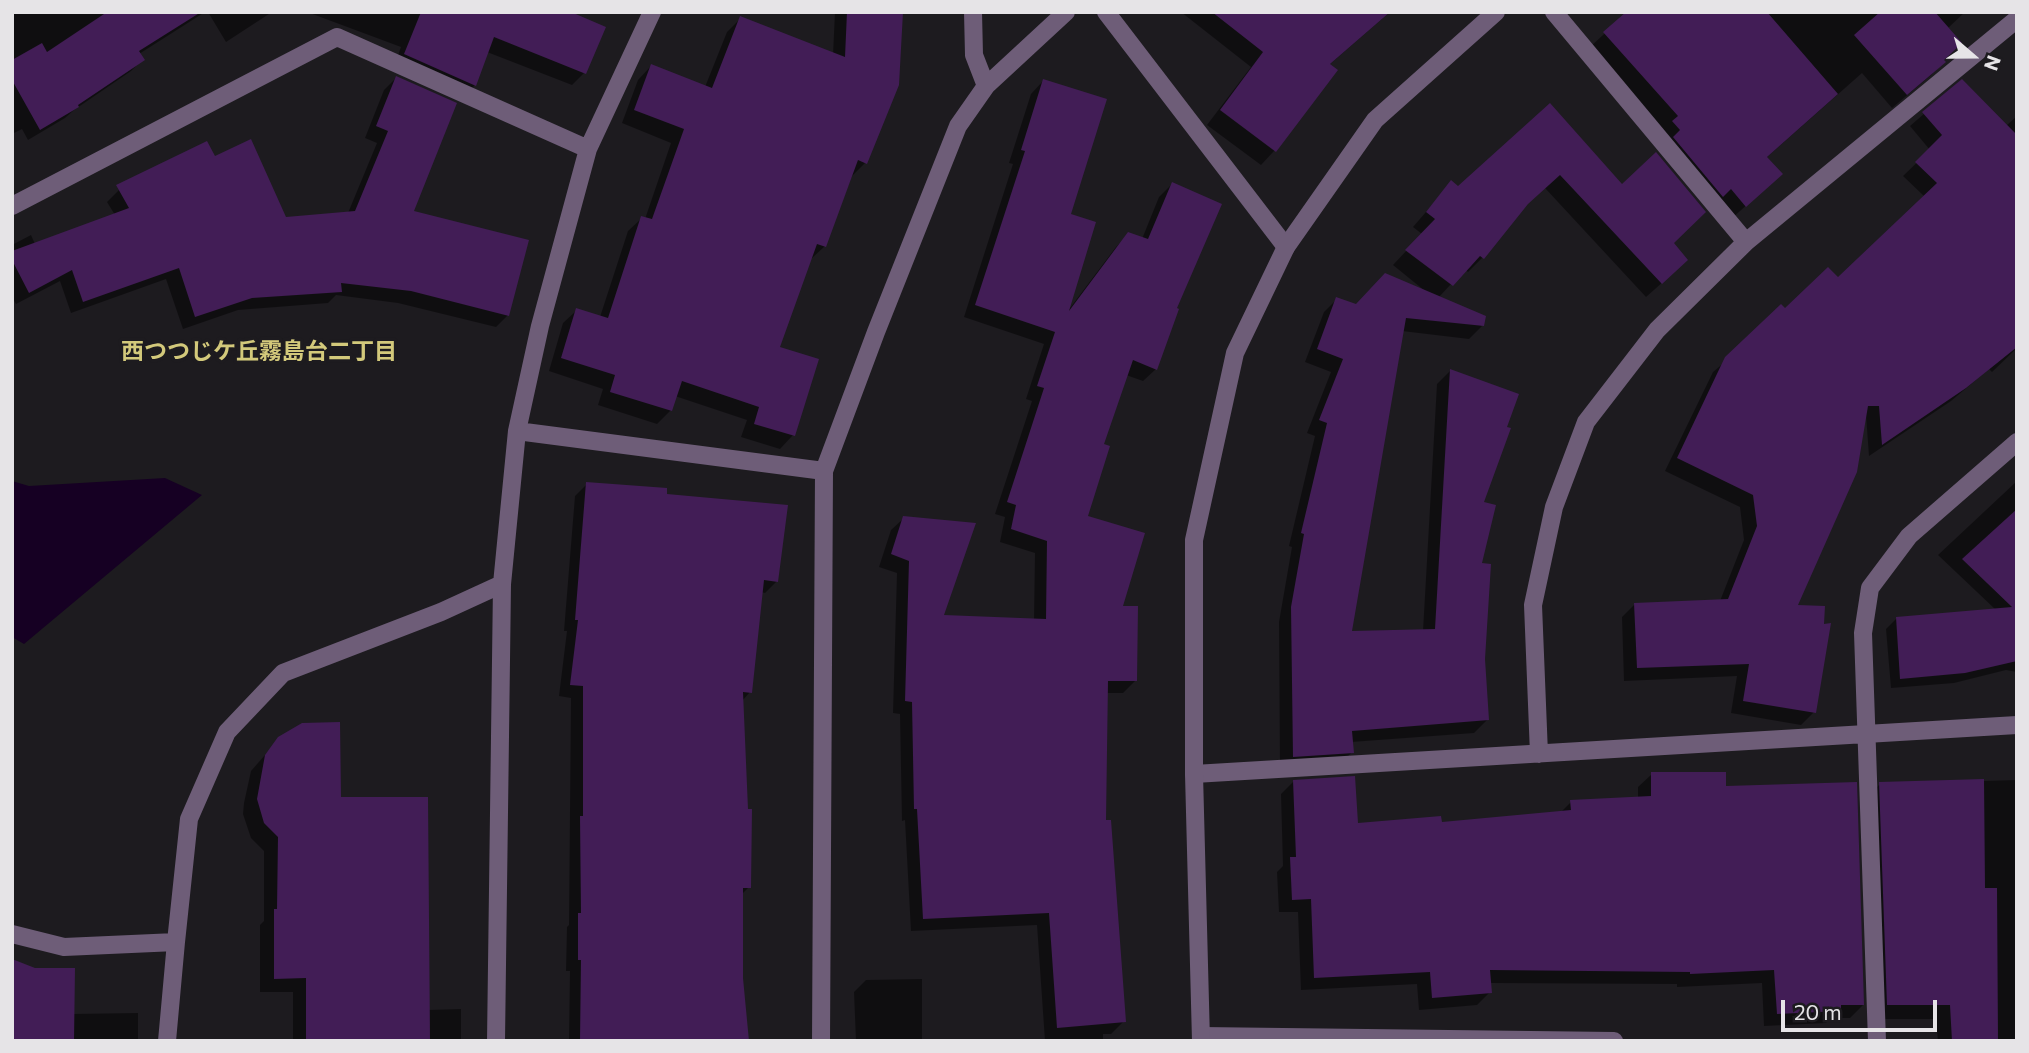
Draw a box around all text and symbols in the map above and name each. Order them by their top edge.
north arrow [1938,21,2008,91]
text: N [1980,53,2006,74]
district label: 西つつじケ丘霧島台二丁目 [121,337,397,365]
scale bar [1784,986,1940,1030]
text: 20 m [1794,999,1842,1024]

